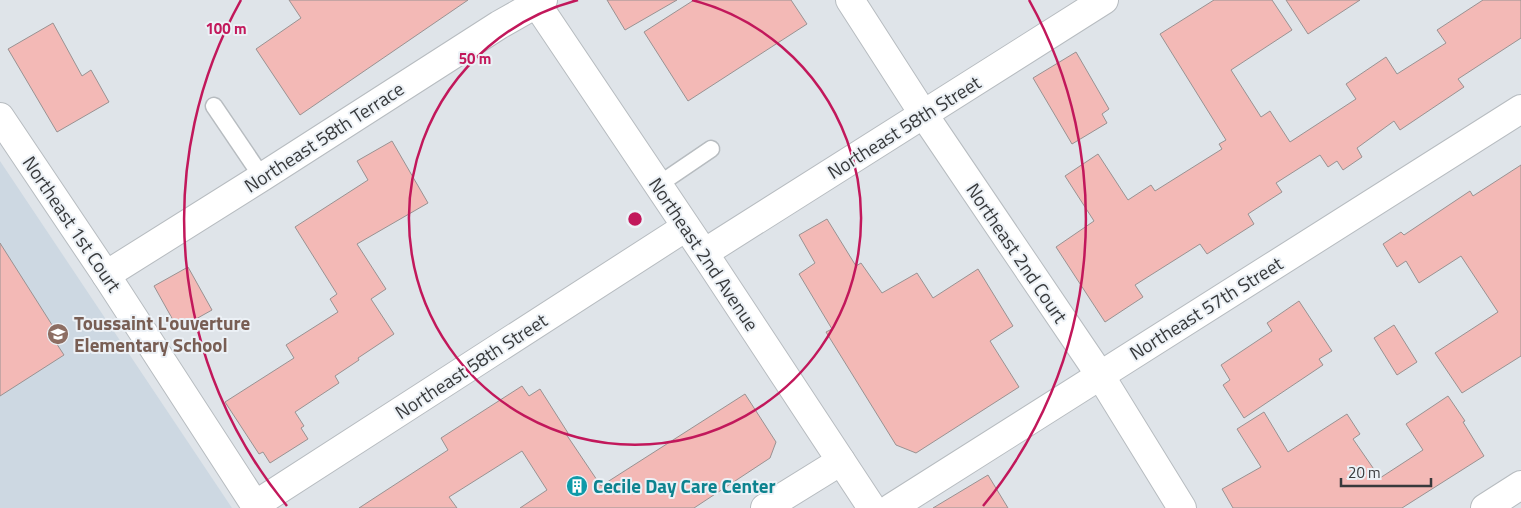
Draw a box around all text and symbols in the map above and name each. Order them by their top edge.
text: 100 m [205,17,247,40]
text: 50 m [459,47,491,70]
street label: Northeast 58th Street [821,67,986,186]
street label: Northeast 58th Terrace [238,74,409,199]
street label: Northeast 1st Court [16,150,129,298]
street label: Northeast 2nd Avenue [642,171,767,336]
street label: Northeast 2nd Court [960,177,1075,329]
centre of rings [626,210,644,228]
street label: Northeast 57th Street [1123,248,1288,367]
street label: Northeast 58th Street [389,305,553,426]
place label: Toussaint L'ouverture Elementary School [74,308,250,359]
school or university icon: Toussaint L'ouverture Elementary School [46,322,70,346]
scale bar [1341,456,1431,488]
text: 20 m [1348,461,1381,484]
place label: Cecile Day Care Center [593,471,776,500]
building icon: Cecile Day Care Center [565,474,589,498]

